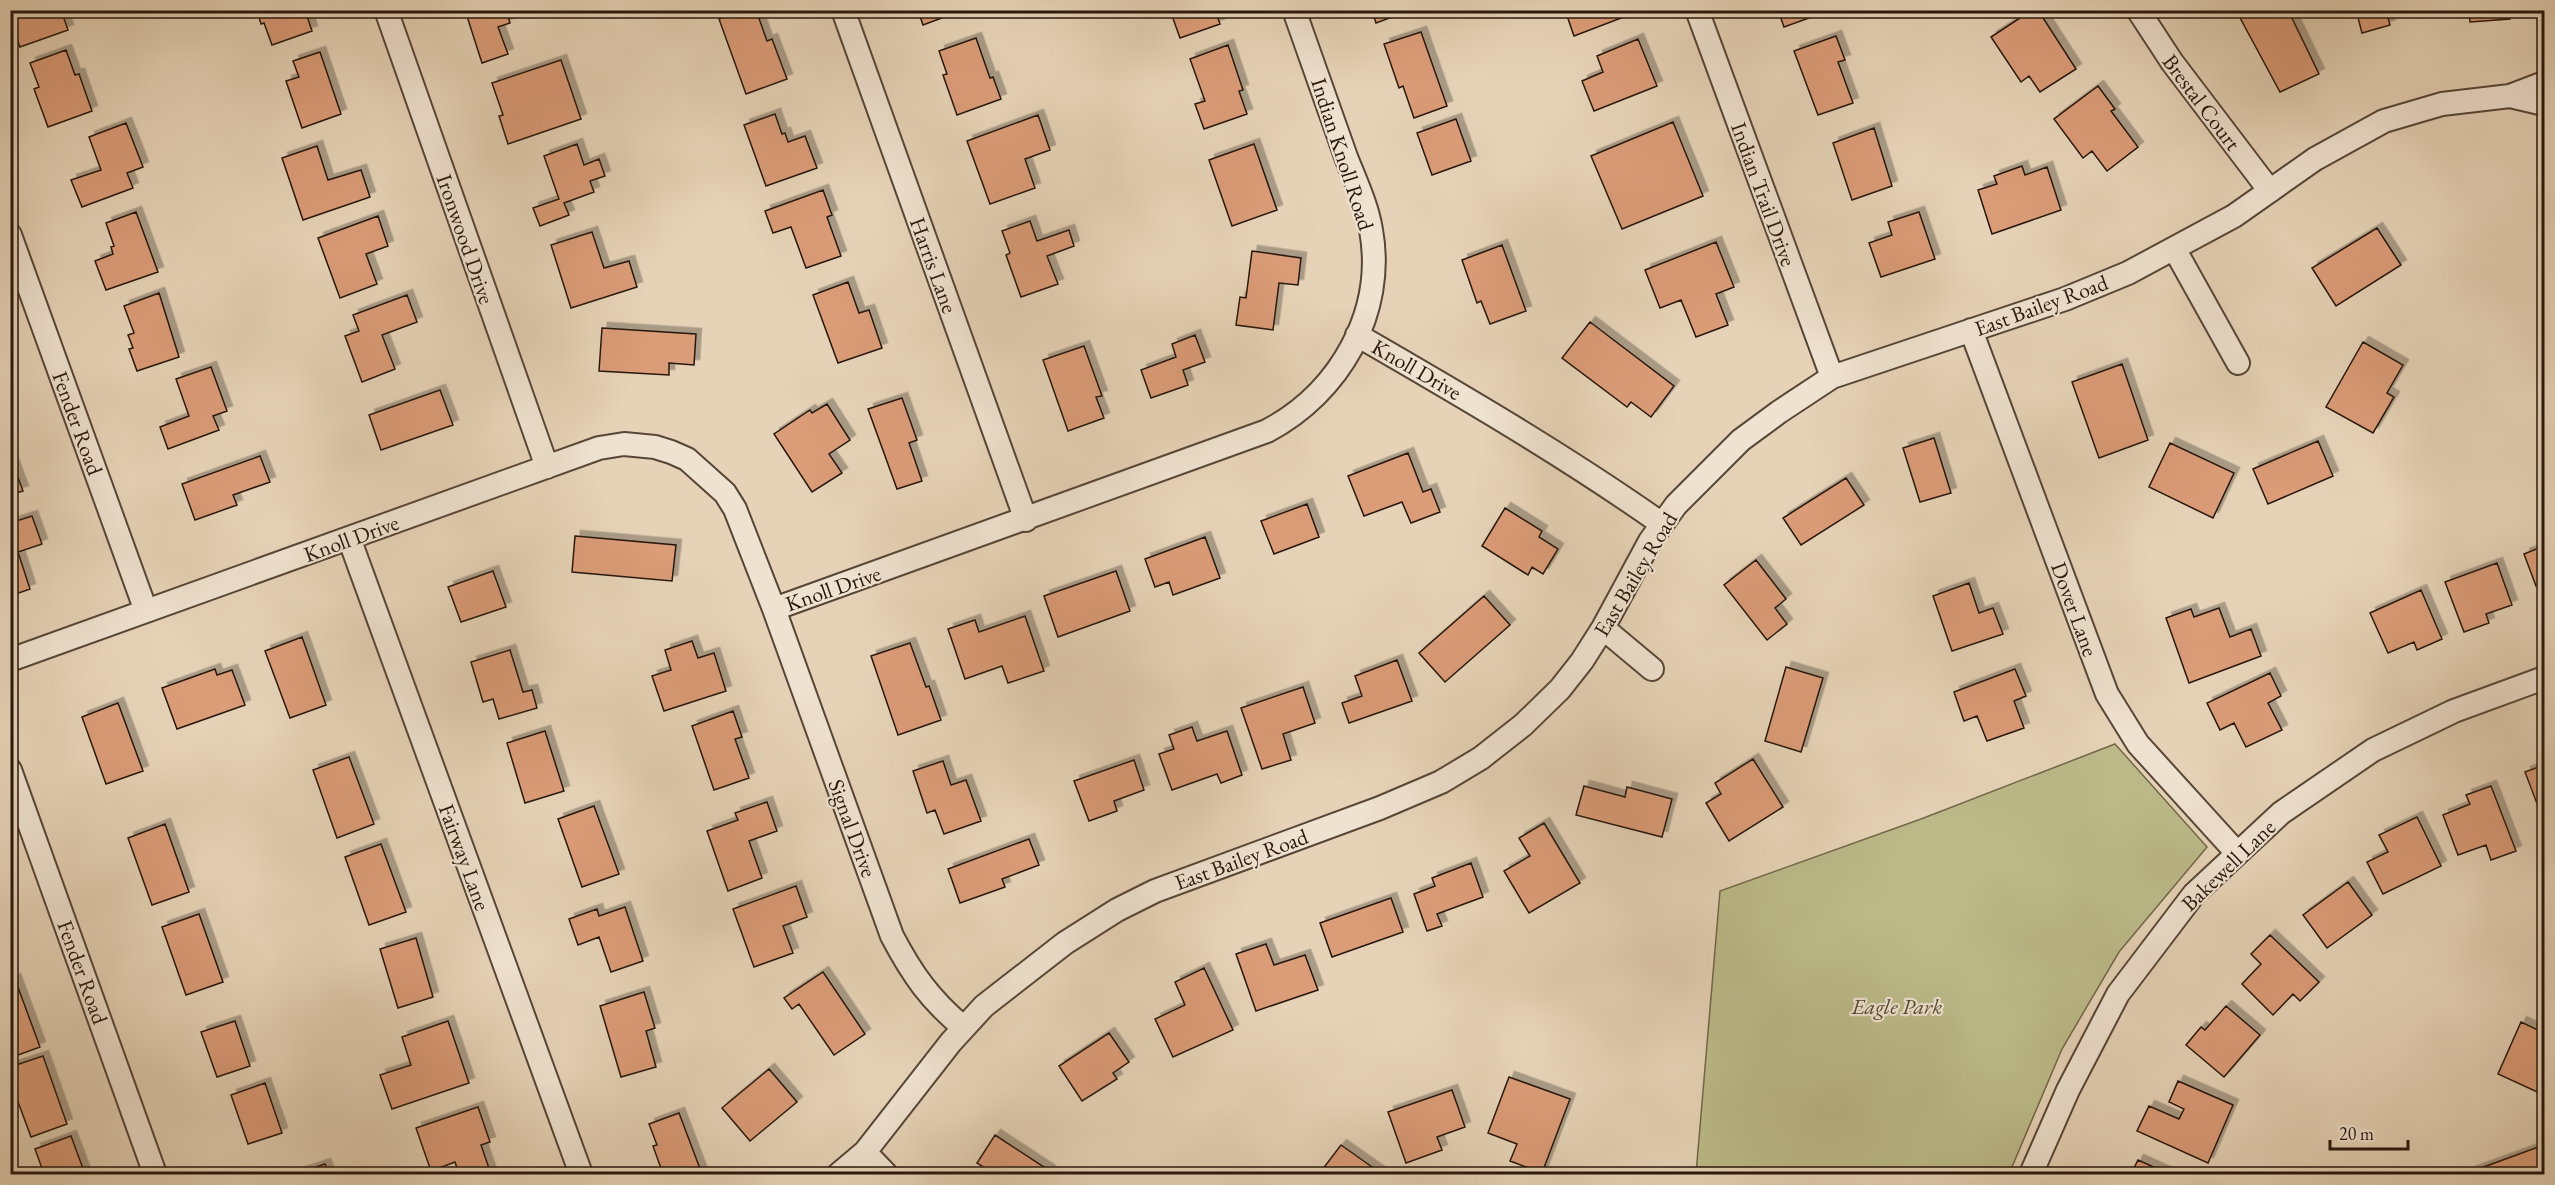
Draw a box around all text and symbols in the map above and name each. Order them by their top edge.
street label: Brestal Court [2156,48,2247,156]
street label: Indian Knoll Road [1304,74,1381,235]
street label: Indian Trail Drive [1724,118,1803,271]
street label: Ironwood Drive [430,170,501,308]
street label: Harris Lane [903,213,964,318]
street label: East Bailey Road [1970,268,2113,343]
street label: Knoll Drive [1367,332,1467,407]
street label: Fender Road [45,367,110,480]
street label: East Bailey Road [1587,506,1684,642]
street label: Knoll Drive [300,508,403,569]
street label: Knoll Drive [782,558,885,618]
street label: Dover Lane [2044,558,2105,661]
street label: Signal Drive [821,775,884,882]
street label: Fairway Lane [432,800,497,915]
street label: Bakewell Lane [2175,813,2282,918]
street label: East Bailey Road [1170,822,1313,897]
street label: Fender Road [50,916,115,1029]
park label: Eagle Park [1851,992,1942,1021]
scale bar [2330,1113,2408,1151]
text: 20 m [2339,1122,2374,1145]

